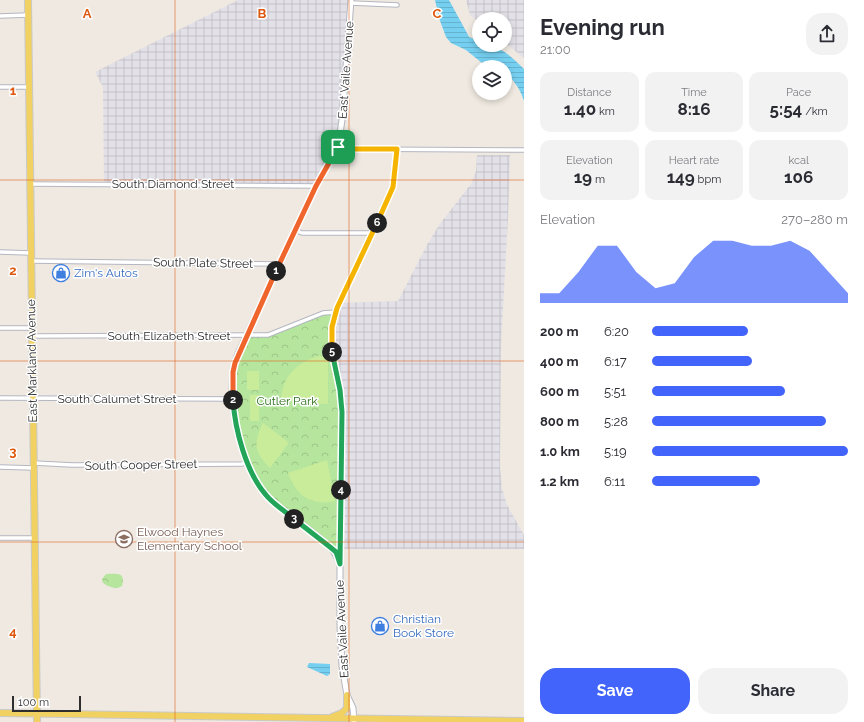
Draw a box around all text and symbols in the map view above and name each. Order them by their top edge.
text: A [83,6,92,21]
text: B [258,6,267,21]
text: C [433,6,442,21]
map controls [472,12,512,100]
button: locate [472,12,512,52]
button: share [806,13,848,55]
text: Evening run [540,14,665,40]
street label: East Vaile Avenue [336,21,356,119]
text: 21:00 [540,42,571,57]
button: layers [472,60,512,100]
text: 1 [10,83,17,98]
text: Distance [567,86,611,99]
text: Time [681,86,707,99]
text: Pace [786,86,811,99]
text: 1.40 [564,99,596,119]
text: 8:16 [677,99,711,119]
text: 5:54 [770,99,802,119]
text: km [596,105,615,118]
text: /km [802,105,828,118]
pin [321,130,355,164]
icon: arrive [327,136,349,158]
text: Elevation [566,154,613,167]
text: Heart rate [669,154,719,167]
text: kcal [788,154,809,167]
text: 19 [574,167,592,187]
text: 149 [667,167,695,187]
text: 106 [784,167,813,187]
text: m [592,173,605,186]
text: bpm [695,173,721,186]
street label: South Diamond Street [112,177,234,191]
text: Elevation [540,212,595,227]
text: 270–280 m [781,212,848,227]
pin: 6 [367,213,387,233]
text: 6 [374,216,380,229]
street label: South Plate Street [153,255,253,271]
pin: 1 [266,261,286,281]
text: 2 [9,263,17,278]
shop icon: Zim's Autos [51,263,71,283]
text: 1 [273,264,279,277]
place label: Zim's Autos [74,266,138,280]
street label: East Markland Avenue [24,299,40,423]
text: 200 m [540,324,579,339]
text: 6:20 [604,324,629,339]
street label: South Elizabeth Street [108,329,231,343]
pin: 5 [322,342,342,362]
text: 5 [329,345,335,358]
text: 400 m [540,354,579,369]
text: 6:17 [604,354,627,369]
text: 600 m [540,384,579,399]
text: 5:51 [604,384,626,399]
pin: 2 [223,390,243,410]
street label: South Calumet Street [57,392,177,406]
text: 2 [230,393,236,406]
park label: Cutler Park [256,394,318,408]
text: 800 m [540,414,579,429]
text: 5:28 [604,414,628,429]
text: 3 [9,444,17,459]
text: 1.0 km [540,444,580,459]
text: 5:19 [604,444,627,459]
street label: South Cooper Street [84,457,198,473]
text: 1.2 km [540,474,579,489]
text: 6:11 [604,474,625,489]
pin: 4 [331,480,351,500]
text: 4 [338,483,344,496]
pin: 3 [284,509,304,529]
text: 3 [291,512,297,525]
place label: Elwood Haynes Elementary School [137,525,243,553]
school or university icon: Elwood Haynes Elementary School [114,529,134,549]
street label: East Vaile Avenue [332,580,352,678]
place label: Christian Book Store [393,612,454,640]
shop icon: Christian Book Store [370,616,390,636]
text: 4 [9,624,17,639]
button: Save [540,668,690,714]
button: Share [698,668,848,714]
scale bar [12,694,81,713]
text: 100 m [18,696,49,709]

